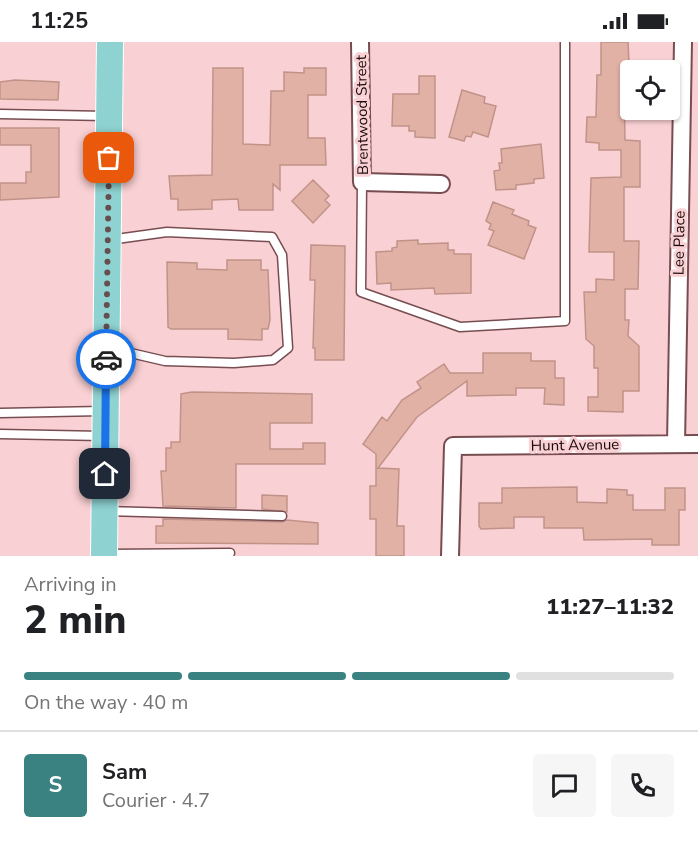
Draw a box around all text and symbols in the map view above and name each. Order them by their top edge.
text: 11:25 [30,6,88,36]
street label: Brentwood Street [351,54,373,175]
map controls [620,60,680,120]
button: locate [620,60,680,120]
pin [83,132,134,183]
icon: bag [92,141,125,174]
street label: Lee Place [668,211,690,275]
courier [76,329,136,389]
icon: car [90,343,123,376]
street label: Hunt Avenue [531,434,619,456]
pin [79,448,130,499]
icon: home [88,457,121,490]
text: Arriving in [24,571,117,598]
text: 11:27–11:32 [546,592,674,622]
text: 2 min [24,594,127,647]
text: On the way · 40 m [24,689,188,716]
button: chat [533,754,596,817]
button: phone [611,754,674,817]
text: Sam [102,757,147,787]
text: S [49,770,62,800]
text: Courier · 4.7 [102,787,210,814]

